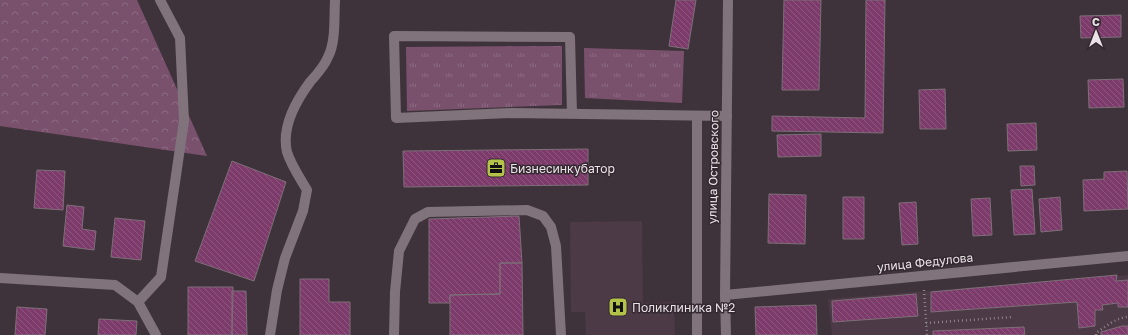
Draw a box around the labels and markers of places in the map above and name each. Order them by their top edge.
office icon: Бизнесинкубатор [485,157,507,179]
place label: Бизнесинкубатор [510,161,615,176]
hospital icon: Поликлиника №2 [607,296,629,318]
place label: Поликлиника №2 [632,300,735,315]

